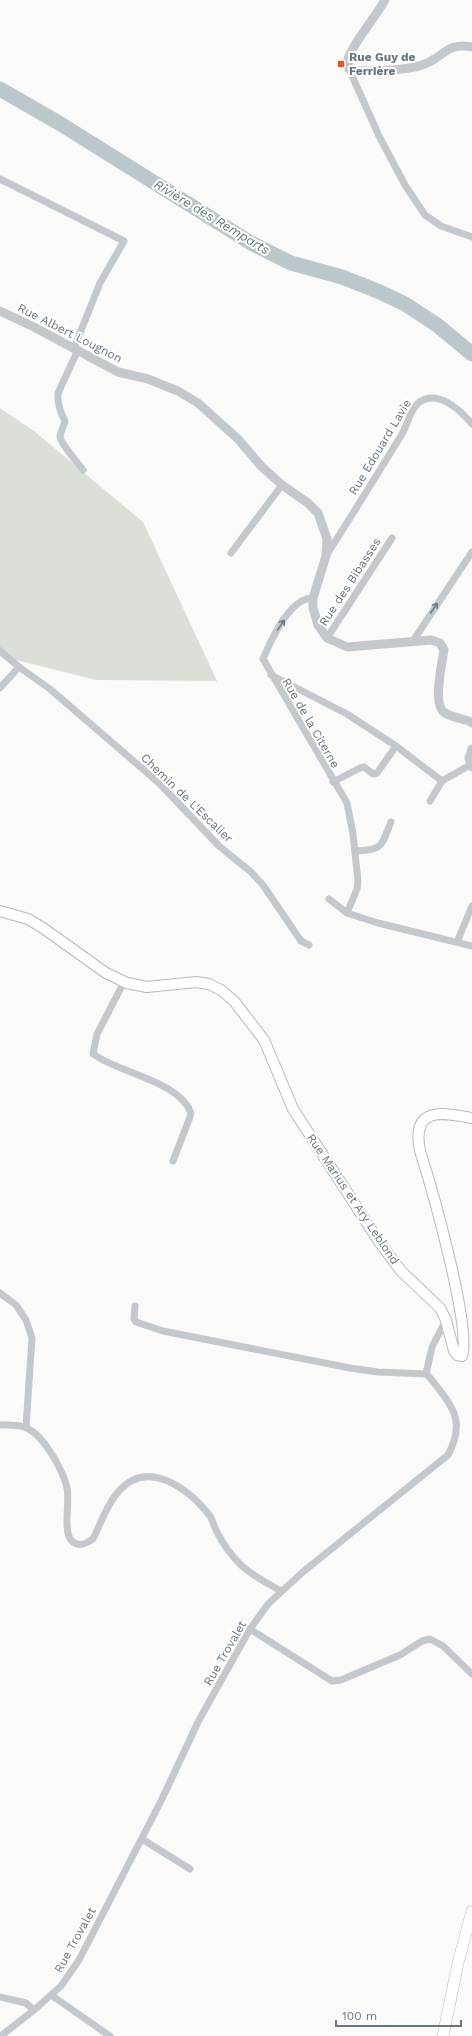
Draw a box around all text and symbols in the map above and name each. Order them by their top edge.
place label: Rue Guy de Ferrière [349,50,416,78]
marker: Rue Guy de Ferrière [336,59,346,69]
water label: Rivière des Remparts [152,177,273,258]
street label: Rue Albert Lougnon [15,301,125,365]
street label: Rue Edouard Lavie [346,397,414,497]
street label: Rue des Bibasses [316,535,384,629]
one-way arrow [430,603,438,614]
one-way arrow [277,620,285,631]
street label: Rue de la Citerne [280,675,343,771]
street label: Chemin de L'Escalier [138,751,236,845]
street label: Rue Marius et Ary Leblond [304,1131,402,1267]
street label: Rue Trovalet [201,1618,249,1688]
street label: Rue Trovalet [51,1905,99,1975]
scale bar [336,2002,461,2028]
text: 100 m [342,2009,377,2023]

